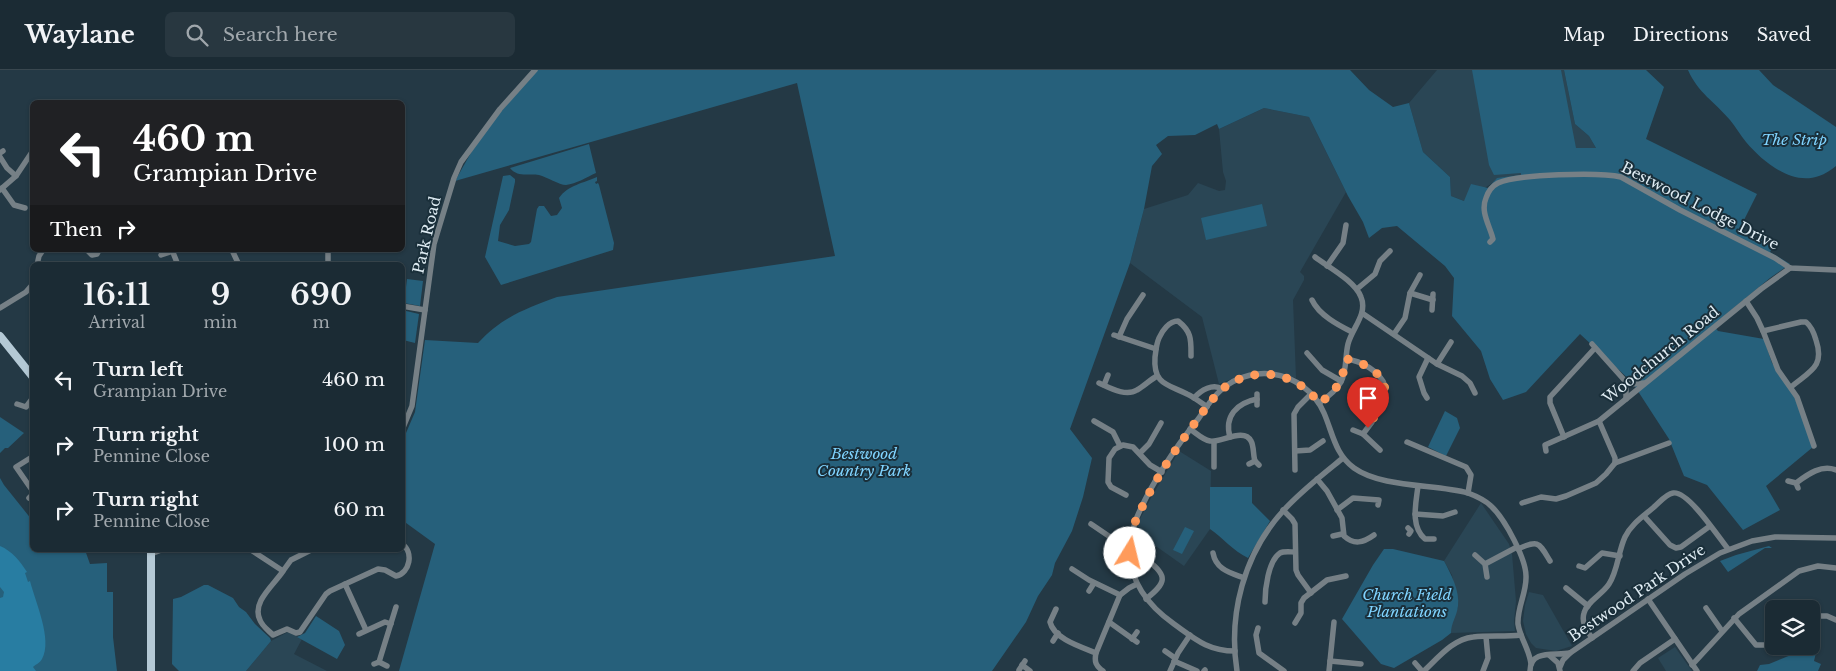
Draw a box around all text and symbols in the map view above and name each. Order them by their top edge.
search box [165,12,515,57]
text: Waylane [25,20,135,49]
icon: search [183,21,211,49]
text: Search here [223,23,338,46]
text: Map [1563,24,1605,46]
text: Directions [1633,24,1729,46]
text: Saved [1757,24,1811,46]
text: 460 m [133,117,254,160]
icon: left [50,120,115,185]
park label: The Strip [1761,130,1827,149]
street label: Bestwood Lodge Drive [1618,157,1782,254]
text: Grampian Drive [133,160,317,187]
street label: Park Road [408,194,445,275]
icon: right [112,215,140,243]
text: Then [50,218,102,241]
text: 16:11 [83,276,151,313]
text: 9 [210,276,230,313]
text: 690 [290,276,352,313]
street label: Woodchurch Road [1598,302,1723,408]
text: Arrival [88,312,145,332]
text: min [204,312,237,332]
text: m [313,312,330,332]
text: Turn left [93,358,184,381]
icon: left [50,366,78,394]
text: 460 m [322,368,385,391]
pin [1347,377,1389,428]
text: Grampian Drive [93,381,227,401]
icon: arrive [1354,384,1382,412]
text: Turn right [93,423,199,446]
icon: right [50,431,78,459]
text: 100 m [324,433,385,456]
park label: Bestwood Country Park [817,444,911,480]
text: Pennine Close [93,446,210,466]
text: Turn right [93,488,199,511]
icon: right [50,496,78,524]
text: 60 m [333,498,385,521]
text: Pennine Close [93,511,210,531]
position arrow [1103,526,1155,578]
street label: Bestwood Park Drive [1565,540,1709,645]
park label: Church Field Plantations [1362,585,1452,621]
map controls [1765,600,1820,655]
button: layers [1765,600,1820,655]

